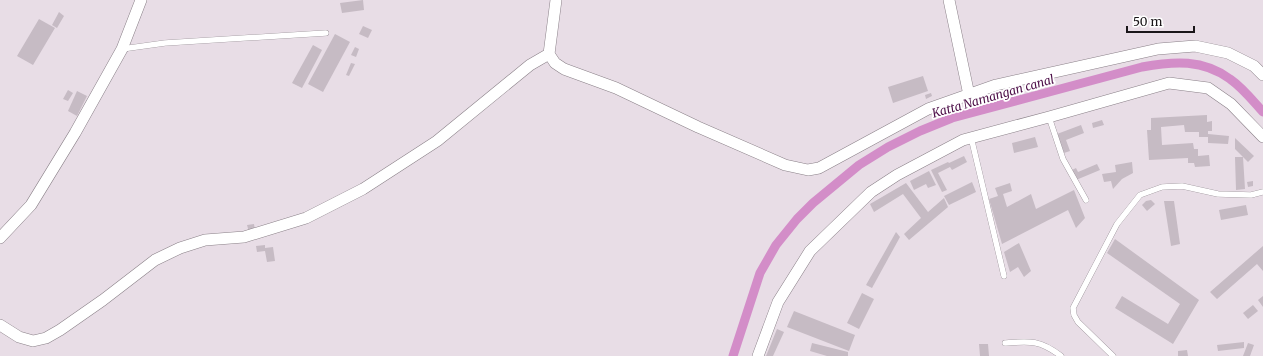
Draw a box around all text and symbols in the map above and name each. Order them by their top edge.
scale bar [1127,8,1194,34]
text: 50 m [1133,14,1162,29]
water label: Katta Namangan canal [929,71,1056,121]

